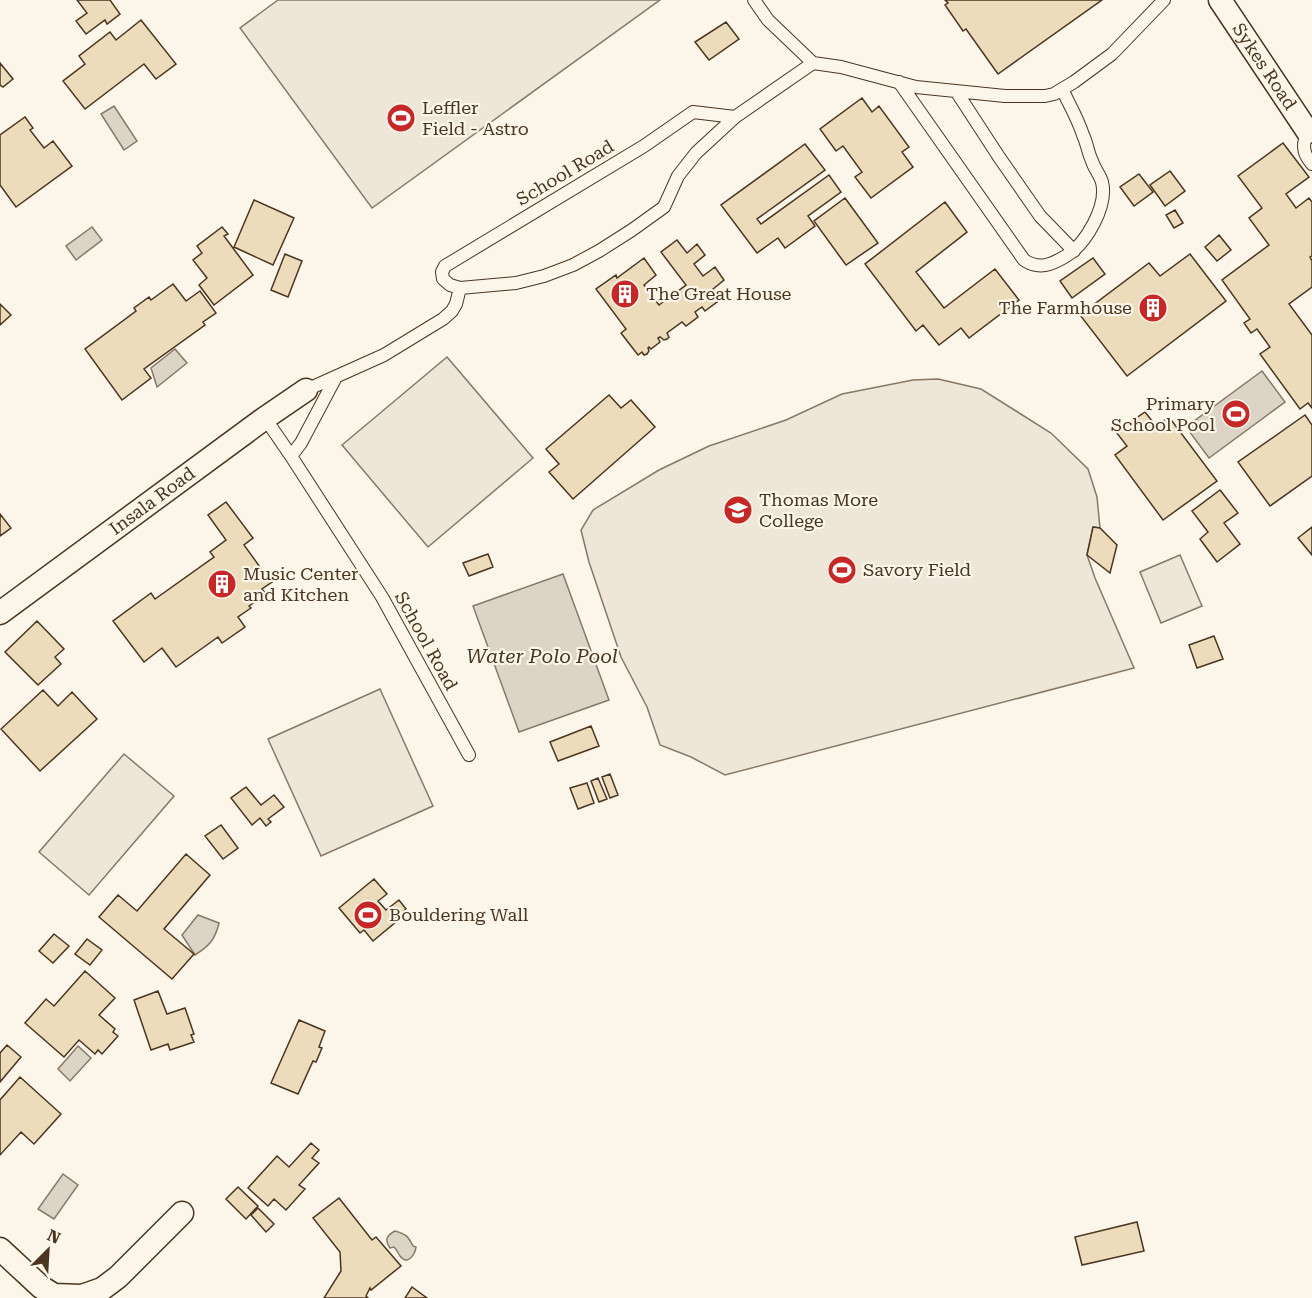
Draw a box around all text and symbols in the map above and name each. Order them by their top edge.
street label: Sykes Road [1228,19,1301,114]
place label: Leffler Field - Astro [422,97,529,139]
sports icon: Leffler Field - Astro [385,102,417,134]
street label: School Road [512,135,618,210]
building icon: The Great House [609,278,641,310]
place label: The Great House [646,283,792,304]
building icon: The Farmhouse [1137,292,1169,324]
place label: The Farmhouse [998,297,1132,318]
place label: Primary School Pool [1111,393,1215,435]
sports icon: Primary School Pool [1220,398,1252,430]
street label: Insala Road [105,462,199,539]
place label: Thomas More College [759,489,878,531]
school or university icon: Thomas More College [722,494,754,526]
sports icon: Savory Field [826,554,858,586]
place label: Savory Field [863,559,971,580]
place label: Music Center and Kitchen [243,563,359,605]
building icon: Music Center and Kitchen [206,568,238,600]
street label: School Road [391,588,462,694]
water label: Water Polo Pool [466,644,618,668]
sports icon: Bouldering Wall [352,899,384,931]
place label: Bouldering Wall [389,904,529,925]
north arrow [18,1220,78,1280]
text: N [44,1226,63,1248]

